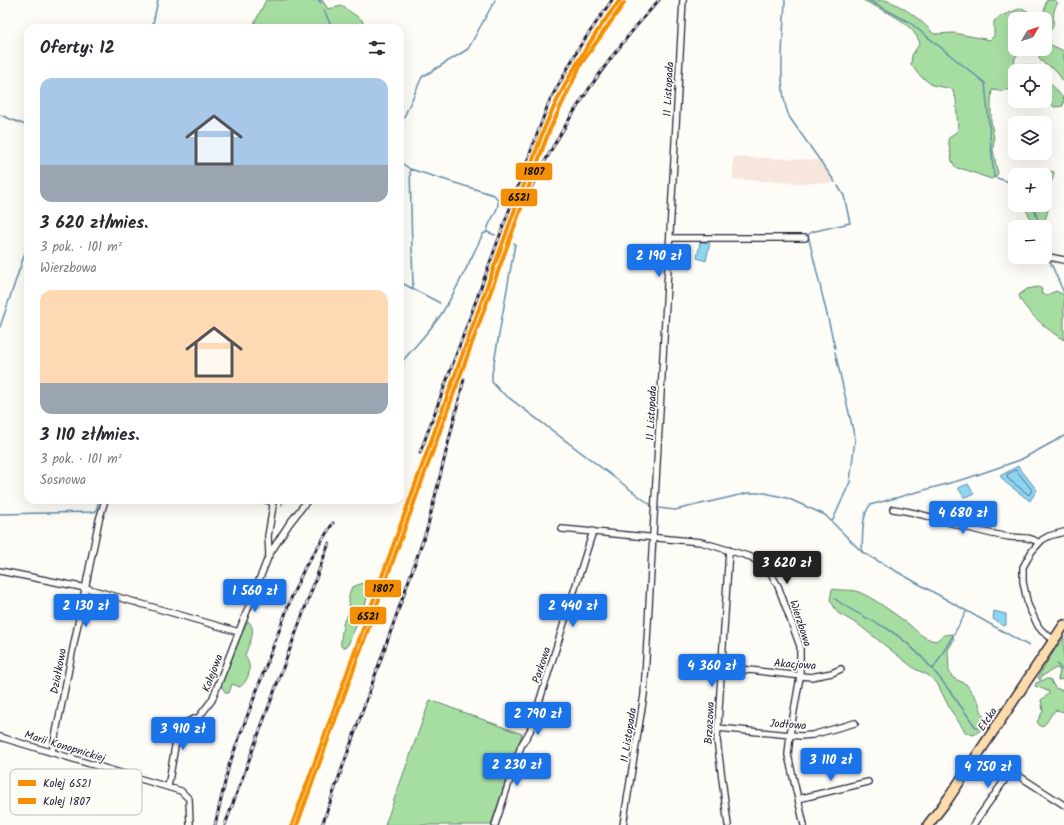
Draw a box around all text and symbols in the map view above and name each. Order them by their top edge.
north arrow [1008,12,1052,56]
map controls [1008,12,1052,264]
text: Oferty: 12 [40,35,115,62]
icon: filters [366,37,388,59]
street label: 11 Listopada [659,61,679,117]
button: locate [1008,64,1052,108]
icon: home [178,104,250,176]
button: layers [1008,116,1052,160]
line badge: 1807 [515,162,553,181]
text: 1807 [524,163,545,181]
button: + [1008,168,1052,212]
line badge: 6521 [500,188,538,207]
text: 6521 [508,189,530,207]
text: 3 620 zł/mies. [40,210,148,237]
button: − [1008,220,1052,264]
text: 3 pok. · 101 m² [40,237,122,258]
pin: 2 190 zł [618,244,700,278]
text: 2 190 zł [636,246,682,267]
text: Wierzbowa [40,258,97,279]
icon: home [178,316,250,388]
street label: 11 Listopada [642,385,662,441]
text: 3 110 zł/mies. [40,422,139,449]
text: 3 pok. · 101 m² [40,449,122,470]
text: Sosnowa [40,470,86,491]
pin: 4 680 zł [922,501,1004,535]
text: 4 680 zł [938,503,988,524]
pin: 3 620 zł [746,551,828,585]
text: 3 620 zł [762,553,812,574]
pin: 1 560 zł [214,579,296,613]
line badge: 1807 [364,579,402,598]
text: 1807 [373,580,394,598]
text: 1 560 zł [232,581,278,602]
pin: 2 130 zł [45,594,127,628]
pin: 2 440 zł [532,594,614,628]
text: 2 130 zł [63,596,109,617]
text: 2 440 zł [548,596,598,617]
street label: Wierzbowa [784,598,816,649]
line badge: 6521 [349,606,387,625]
text: 6521 [357,608,379,626]
street label: Parkowa [528,645,556,686]
street label: Działkowa [46,647,72,696]
street label: Kolejowa [197,652,228,695]
pin: 4 360 zł [671,654,753,688]
street label: Akacjowa [773,655,817,675]
text: 4 360 zł [687,656,737,677]
street label: Brzozowa [700,701,720,745]
pin: 2 790 zł [497,702,579,736]
text: 2 790 zł [514,704,562,725]
street label: Ełcka [973,704,1002,735]
street label: 11 Listopada [616,707,642,764]
street label: Jodłowa [769,715,807,735]
pin: 3 910 zł [142,717,224,751]
text: 3 910 zł [160,719,206,740]
street label: Marii Konopnickiej [22,726,108,768]
pin: 3 110 zł [790,748,872,782]
text: 3 110 zł [810,750,852,771]
pin: 2 230 zł [476,753,558,787]
text: 2 230 zł [492,755,542,776]
pin: 4 750 zł [947,755,1029,789]
text: 4 750 zł [964,757,1012,778]
legend [10,769,142,815]
text: Kolej 6521 [43,775,91,793]
text: Kolej 1807 [43,793,91,811]

